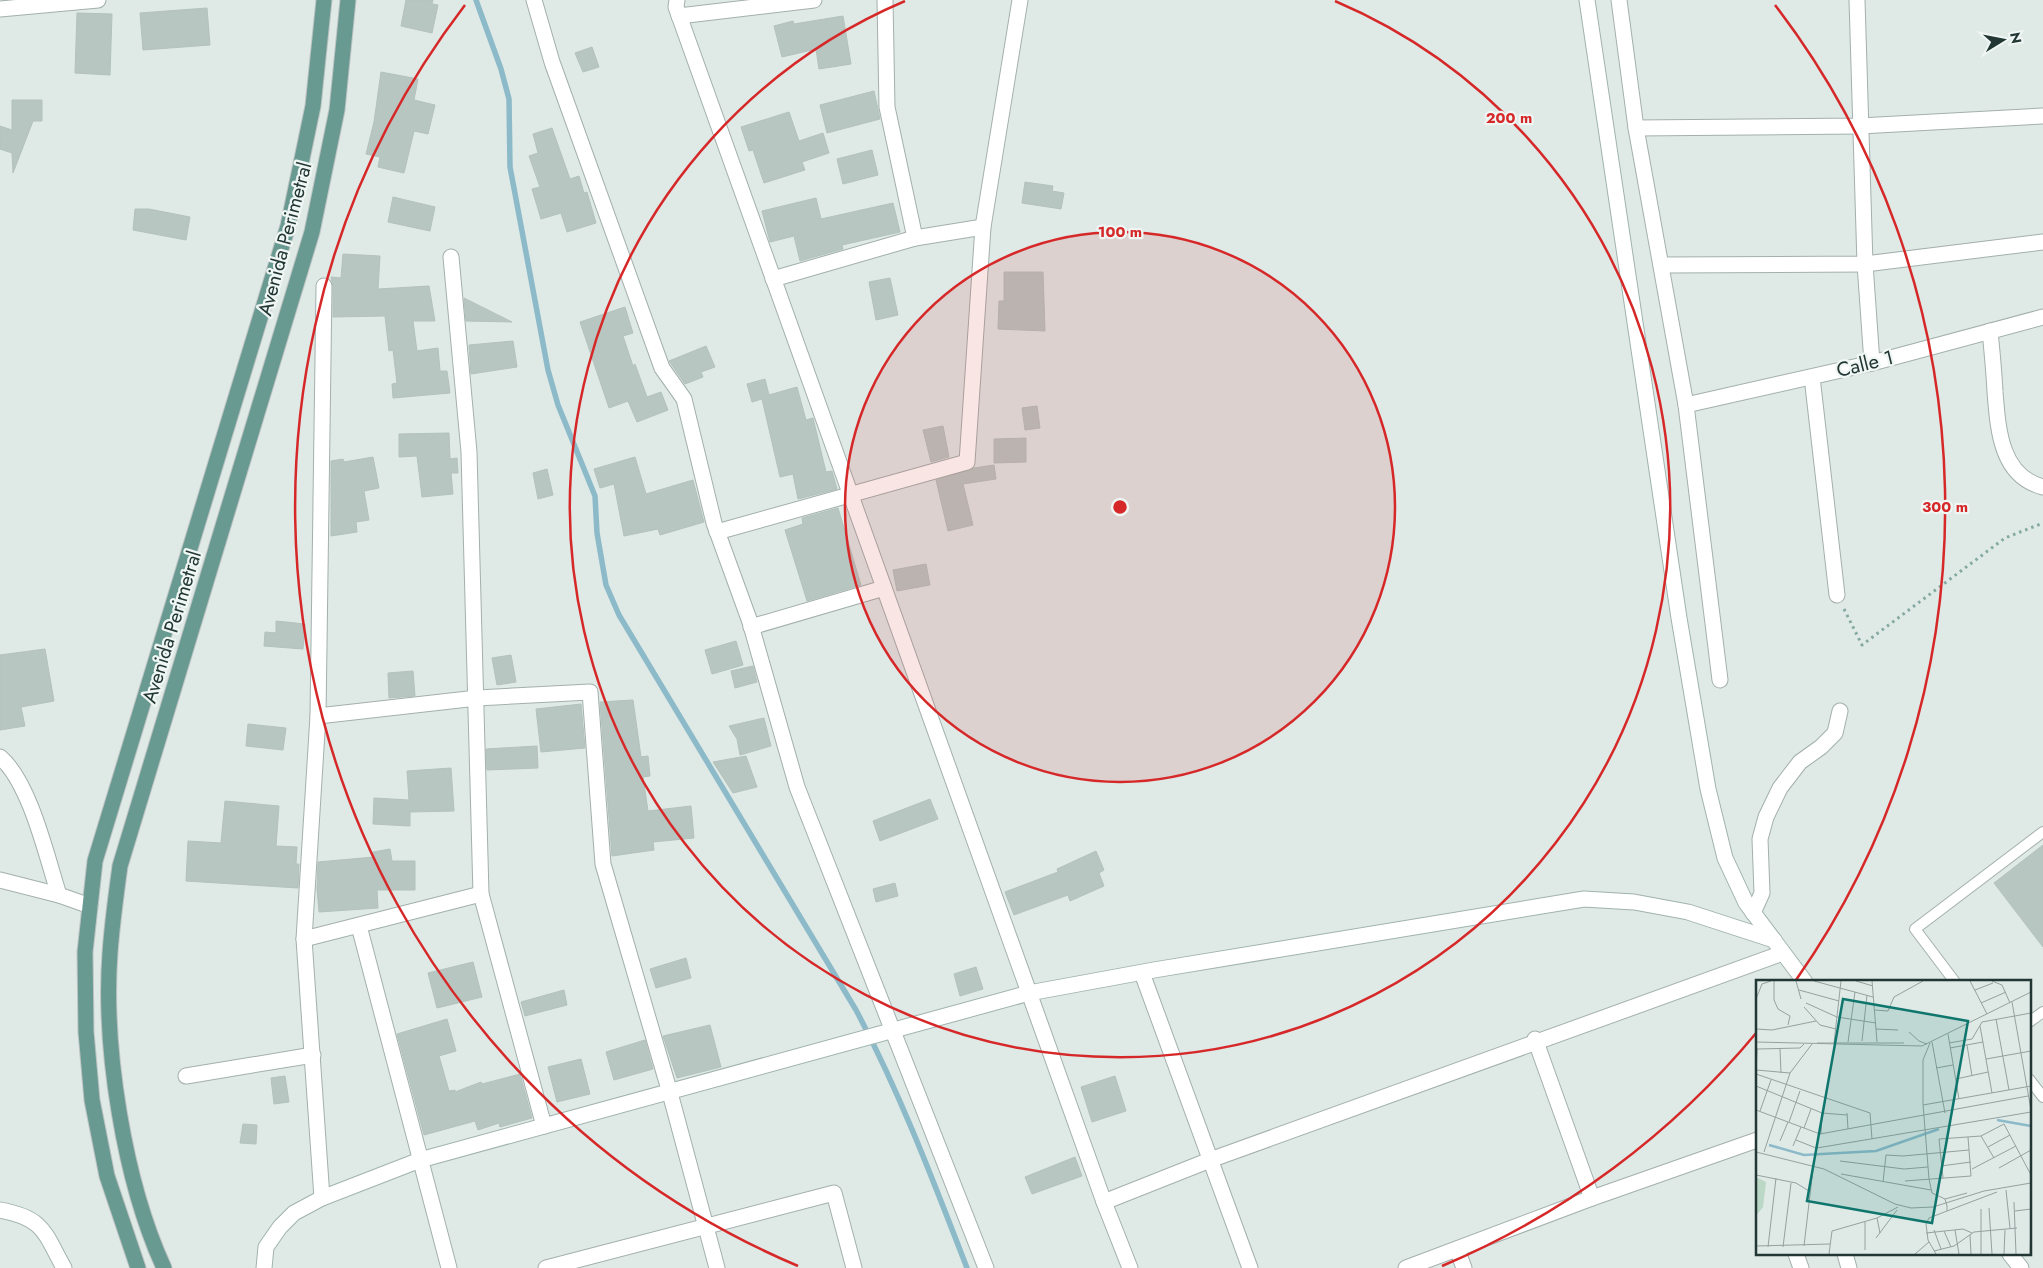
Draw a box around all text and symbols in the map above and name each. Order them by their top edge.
north arrow [1978,15,2028,65]
text: N [2005,31,2027,45]
text: 200 m [1486,107,1532,129]
street label: Avenida Perimetral [251,159,319,319]
text: 100 m [1098,221,1142,243]
street label: Calle 1 [1833,343,1897,385]
text: 300 m [1922,496,1968,518]
centre of rings [1111,498,1129,516]
street label: Avenida Perimetral [135,547,209,707]
inset map [1756,980,2030,1256]

